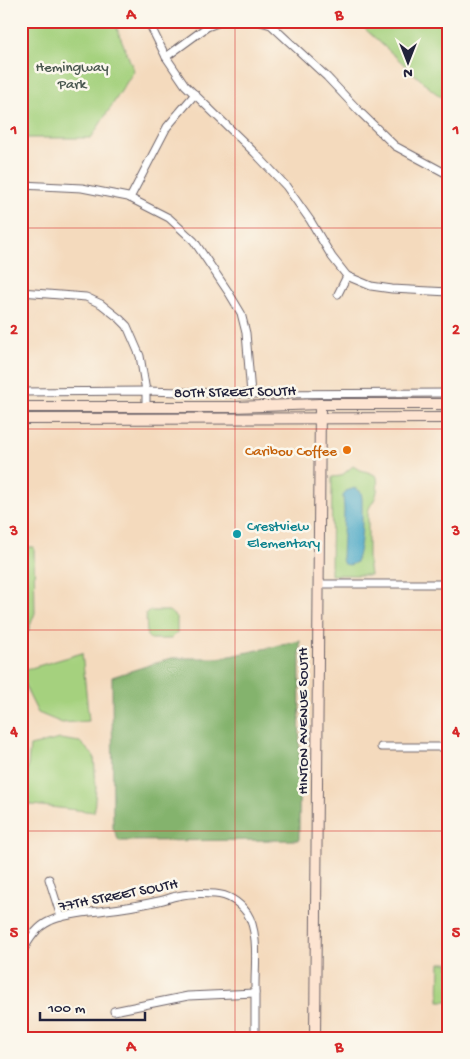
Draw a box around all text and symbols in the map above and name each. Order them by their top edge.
text: A [125,7,137,26]
text: B [334,7,344,26]
north arrow [382,38,432,88]
park label: Hemingway Park [35,59,109,94]
text: N [403,64,413,81]
text: 1 [10,122,17,141]
text: 1 [452,122,459,141]
text: 2 [10,322,18,341]
text: 2 [452,322,460,341]
street label: 80TH STREET SOUTH [174,383,297,403]
place label: Caribou Coffee [245,443,337,461]
marker: Caribou Coffee [341,444,353,456]
place label: Crestview Elementary [247,518,321,553]
text: 3 [9,523,18,542]
text: 3 [451,523,460,542]
marker: Crestview Elementary [231,528,243,540]
street label: HINTON AVENUE SOUTH [295,647,313,794]
text: 4 [9,724,18,743]
text: 4 [451,724,460,743]
street label: 77TH STREET SOUTH [56,875,180,917]
text: 5 [10,925,19,944]
text: 5 [452,925,461,944]
scale bar [40,989,145,1021]
text: 100 m [47,1000,86,1018]
text: A [125,1039,137,1058]
text: B [334,1039,344,1058]

